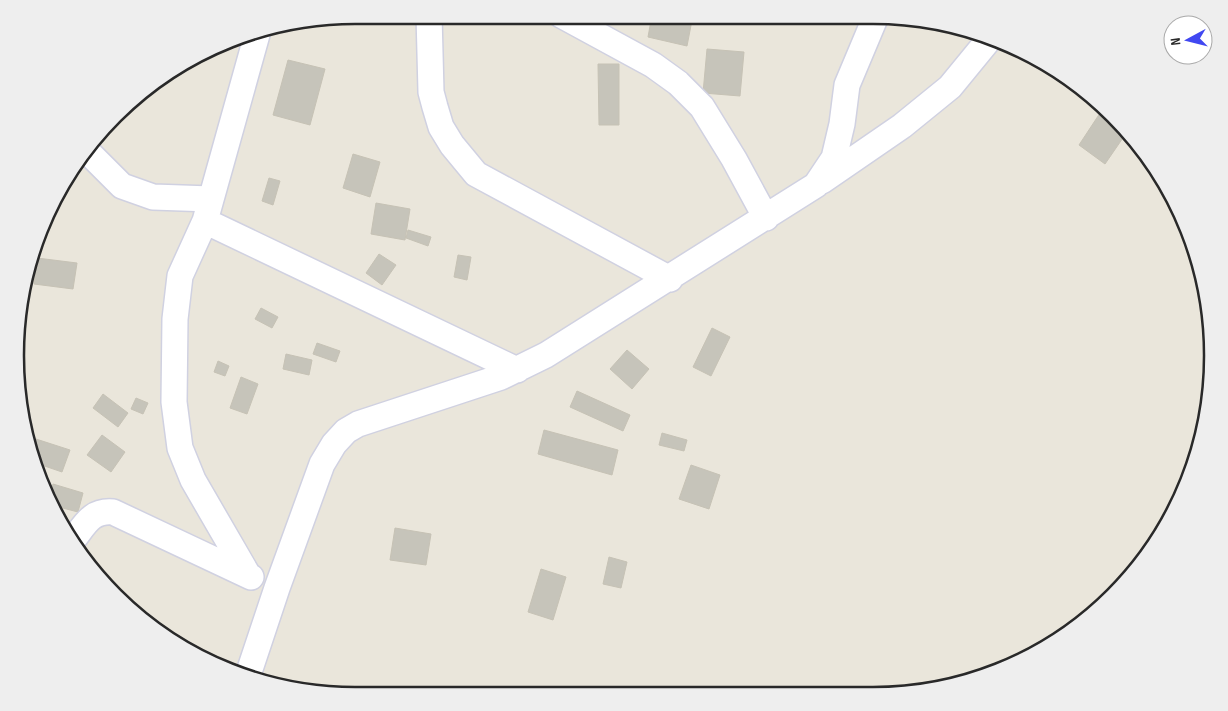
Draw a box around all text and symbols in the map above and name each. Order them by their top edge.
north arrow [1163,15,1213,65]
text: N [1167,37,1184,46]

